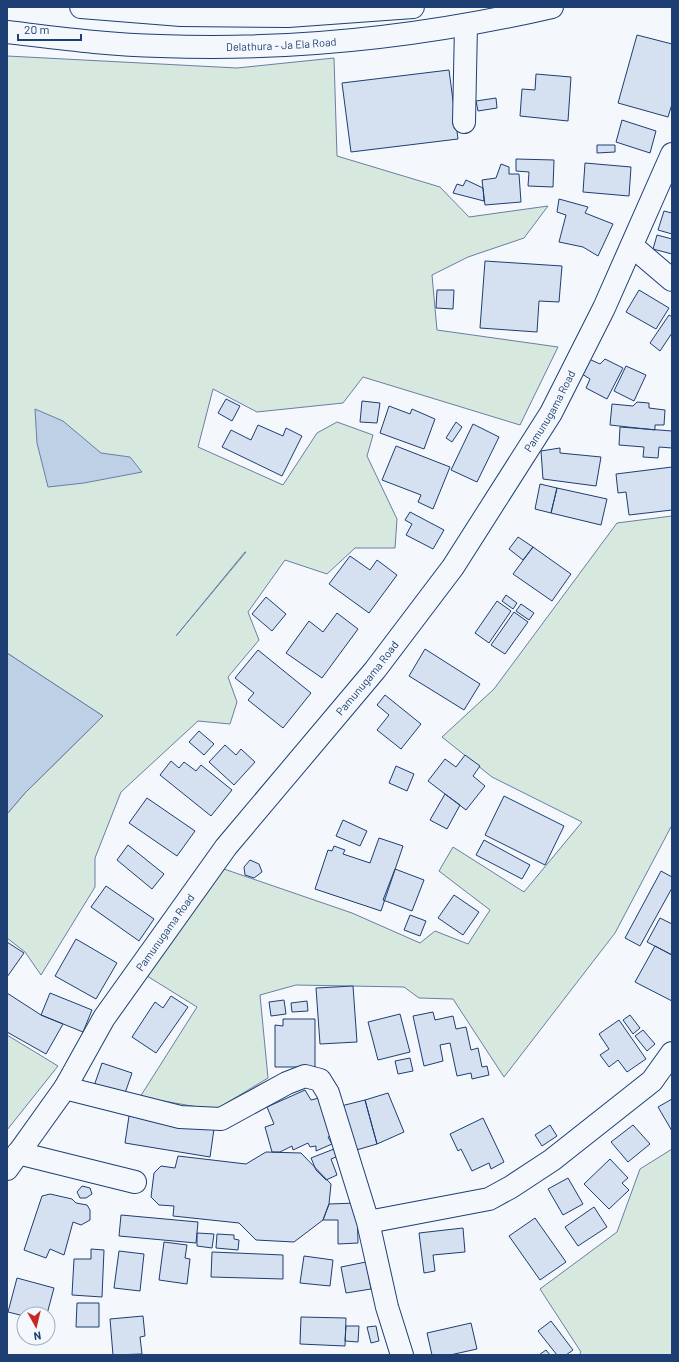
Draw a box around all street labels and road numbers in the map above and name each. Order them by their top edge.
street label: Delathura - Ja Ela Road [226,35,337,53]
street label: Pamunugama Road [521,368,578,454]
street label: Pamunugama Road [333,638,401,718]
street label: Pamunugama Road [133,891,197,973]

